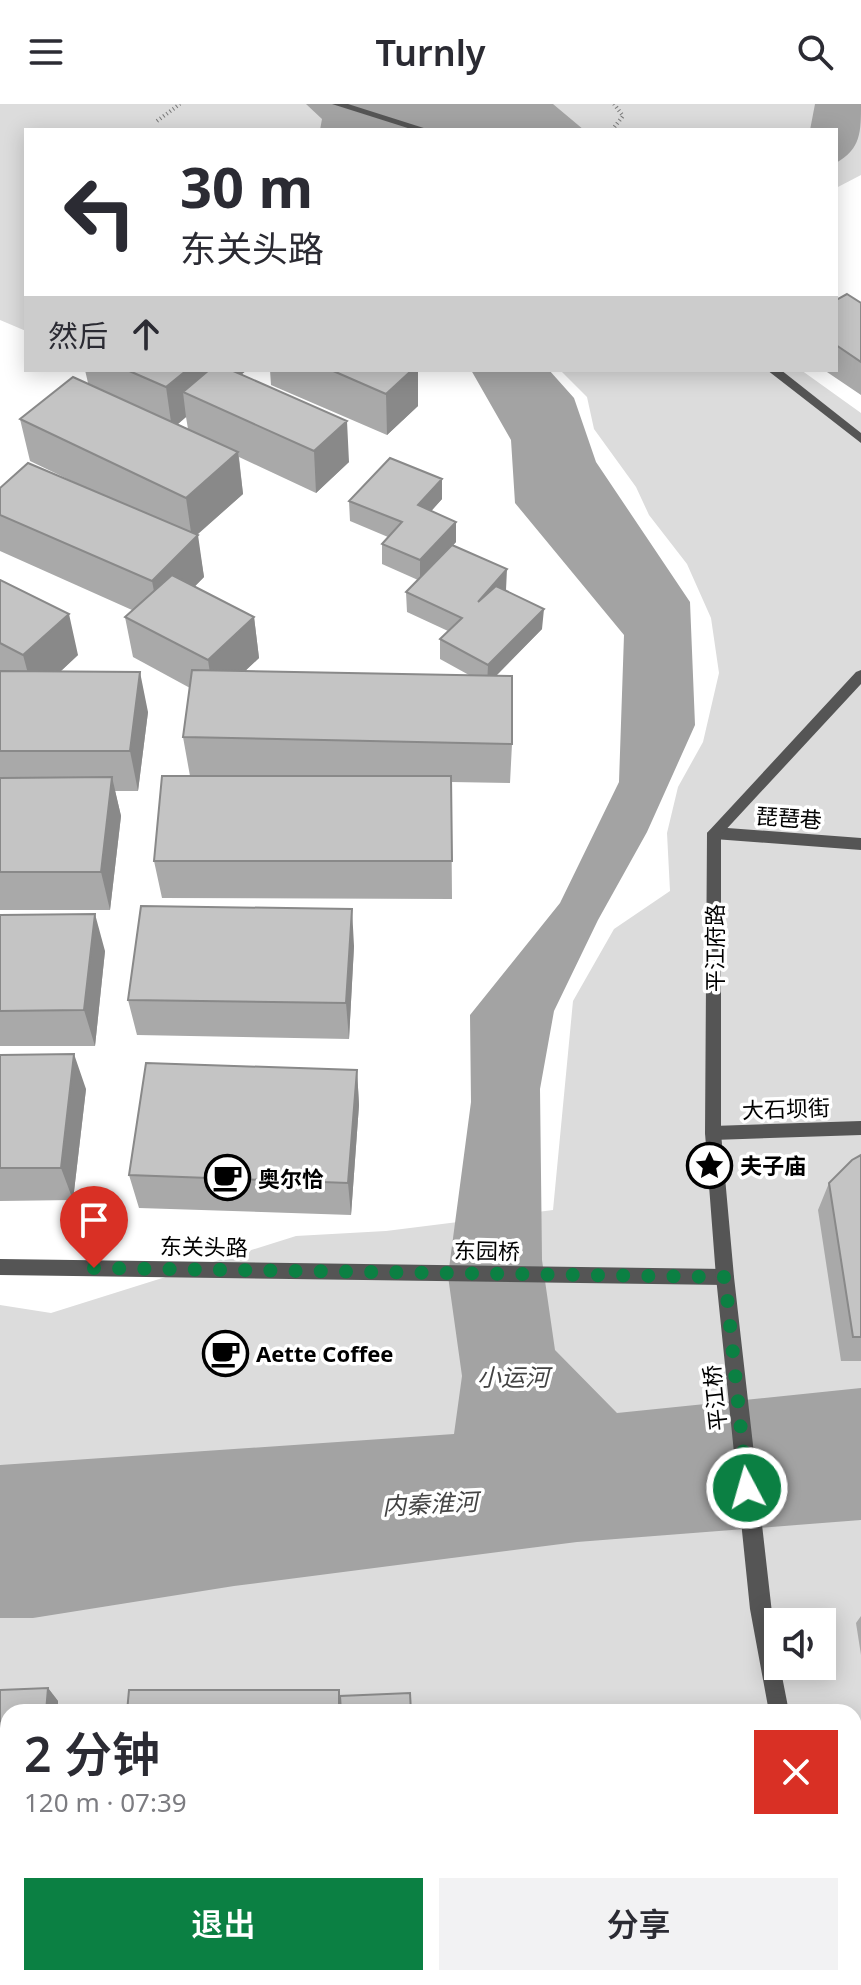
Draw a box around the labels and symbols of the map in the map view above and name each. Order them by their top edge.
street label: 琵琶巷 [755,800,823,834]
street label: 平江府路 [699,904,729,992]
street label: 大石坝街 [741,1091,831,1125]
place icon: 夫子庙 [685,1141,733,1189]
place label: 夫子庙 [740,1150,806,1180]
cafe icon: 奥尔恰 [203,1154,251,1202]
place label: 奥尔恰 [258,1163,324,1193]
pin [60,1186,128,1268]
street label: 东关头路 [160,1230,248,1262]
street label: 东园桥 [454,1234,520,1266]
cafe icon: Aette Coffee [201,1329,249,1377]
place label: Aette Coffee [256,1338,393,1368]
water label: 小运河 [477,1360,553,1393]
street label: 平江桥 [696,1364,732,1432]
position arrow [705,1446,789,1530]
water label: 内秦淮河 [381,1484,483,1522]

